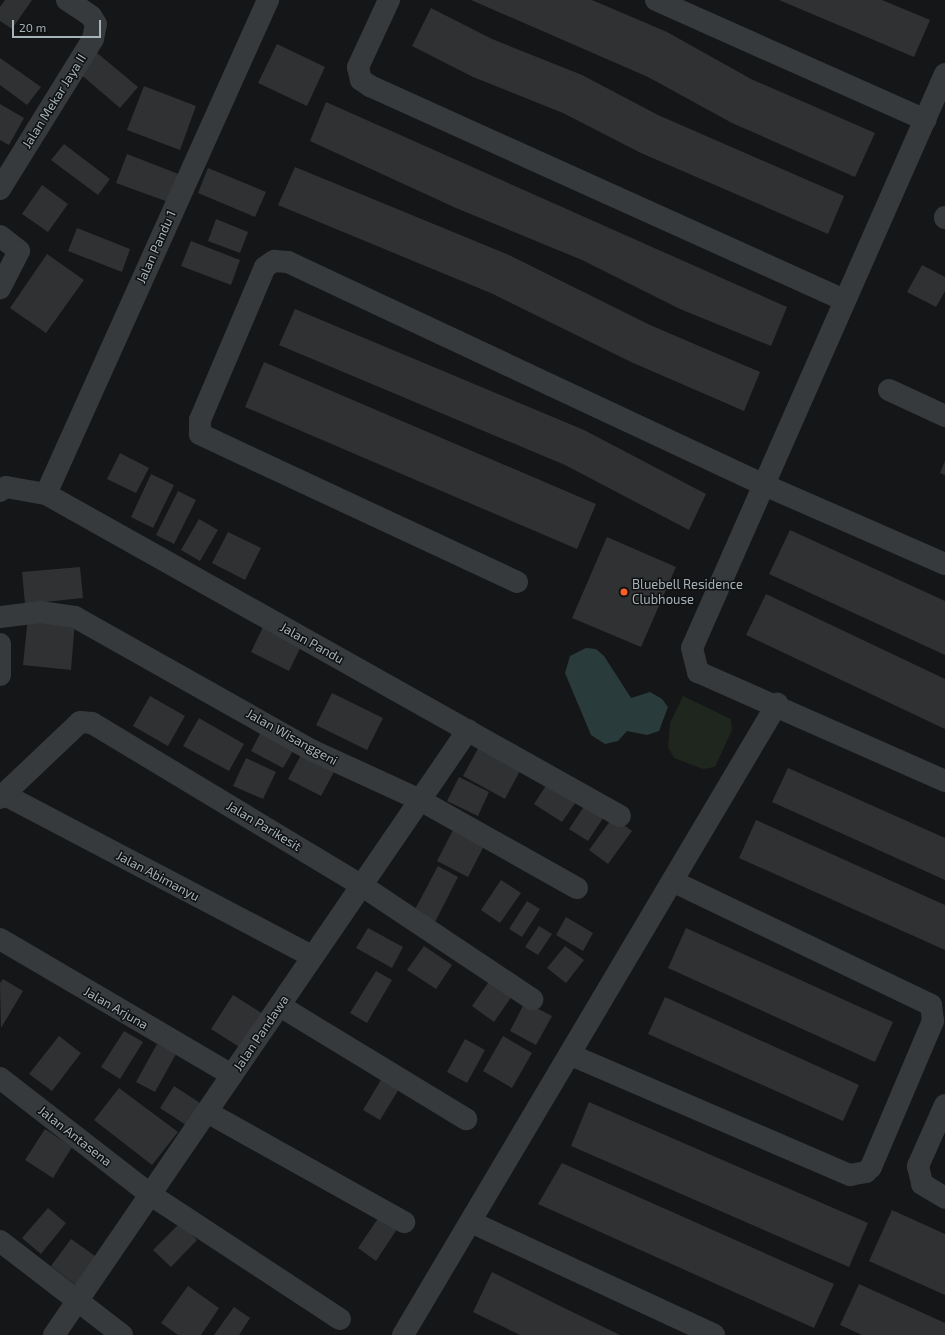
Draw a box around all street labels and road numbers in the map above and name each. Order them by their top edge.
street label: Jalan Mekar Jaya II [19,51,89,151]
street label: Jalan Pandu 1 [133,208,179,286]
street label: Jalan Pandu [278,619,346,667]
street label: Jalan Wisanggeni [244,705,340,769]
street label: Jalan Parikesit [224,798,304,854]
street label: Jalan Abimanyu [114,847,202,905]
street label: Jalan Arjuna [81,983,151,1033]
street label: Jalan Pandawa [230,992,292,1074]
street label: Jalan Antasena [35,1102,115,1170]

